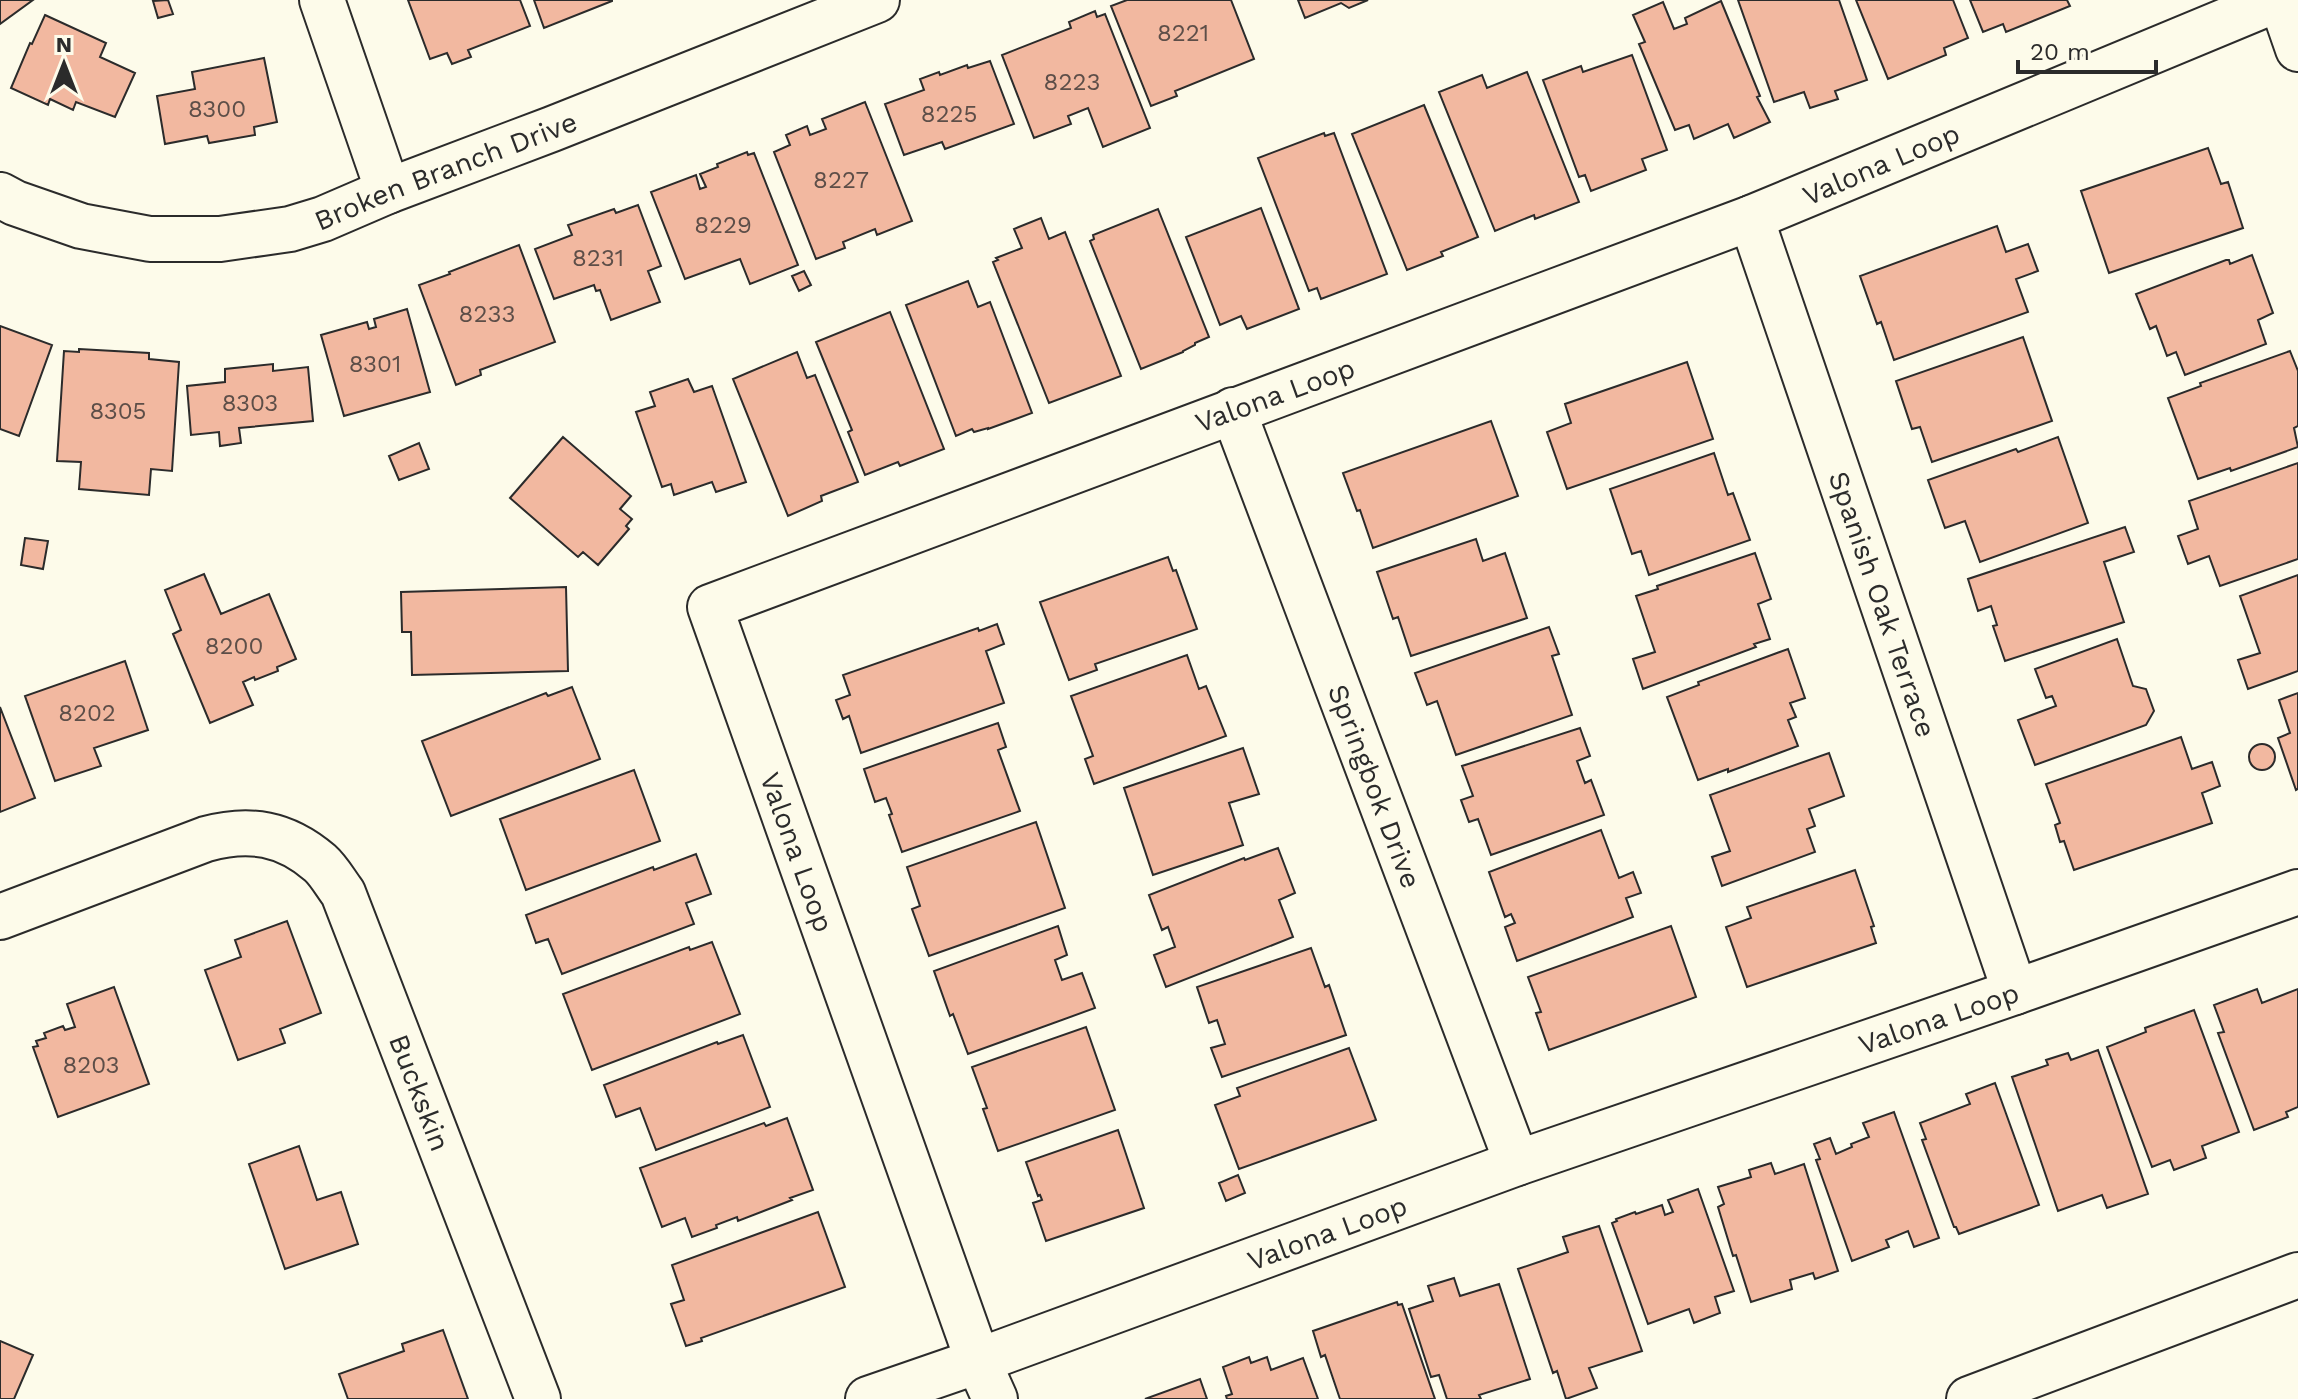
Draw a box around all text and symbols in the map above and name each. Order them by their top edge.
house number: 8221 [1157,19,1209,47]
north arrow [24,24,104,104]
scale bar [2018,24,2156,74]
text: N [56,32,72,57]
text: 20 m [2030,38,2090,66]
house number: 8223 [1044,68,1100,96]
house number: 8300 [188,95,246,123]
house number: 8225 [921,100,977,128]
street label: Broken Branch Drive [309,105,582,238]
street label: Valona Loop [1798,117,1965,212]
house number: 8227 [813,166,869,194]
house number: 8229 [694,211,752,239]
house number: 8231 [572,244,624,272]
house number: 8233 [459,300,515,328]
house number: 8301 [349,350,401,378]
street label: Valona Loop [1191,351,1359,440]
house number: 8303 [222,389,278,417]
house number: 8305 [89,397,147,425]
street label: Spanish Oak Terrace [1822,467,1943,742]
house number: 8200 [205,632,263,660]
street label: Springbok Drive [1321,680,1428,893]
house number: 8202 [58,699,116,727]
street label: Valona Loop [753,768,840,937]
street label: Valona Loop [1854,976,2023,1061]
street label: Buckskin [382,1030,457,1156]
house number: 8203 [62,1051,120,1079]
street label: Valona Loop [1243,1189,1412,1278]

